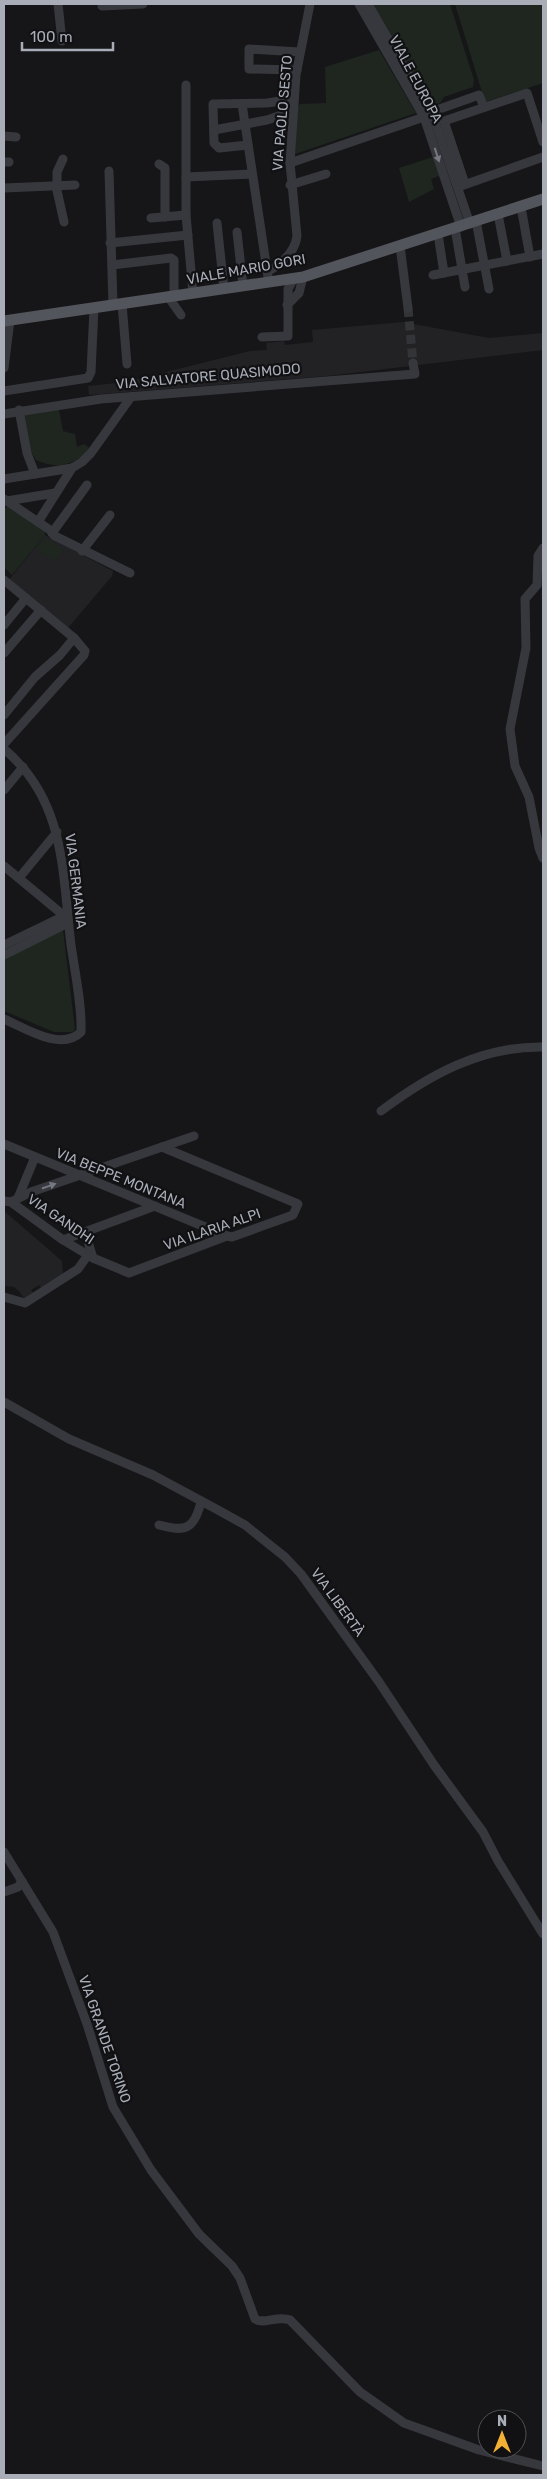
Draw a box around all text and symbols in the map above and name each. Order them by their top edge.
scale bar [22,20,114,52]
text: 100 m [30,28,72,46]
street label: VIALE EUROPA [385,32,446,127]
street label: VIA PAOLO SESTO [269,54,296,172]
one-way arrow [434,148,441,163]
street label: VIALE MARIO GORI [185,251,307,288]
street label: VIA SALVATORE QUASIMODO [115,360,301,393]
street label: VIA GERMANIA [61,832,90,930]
street label: VIA BEPPE MONTANA [53,1145,189,1213]
one-way arrow [42,1182,57,1190]
street label: VIA GANDHI [24,1191,98,1248]
street label: VIA ILARIA ALPI [161,1205,263,1254]
street label: VIA LIBERTÀ [307,1564,369,1640]
street label: VIA GRANDE TORINO [75,1973,134,2105]
north arrow [477,2409,527,2459]
text: N [497,2413,507,2430]

